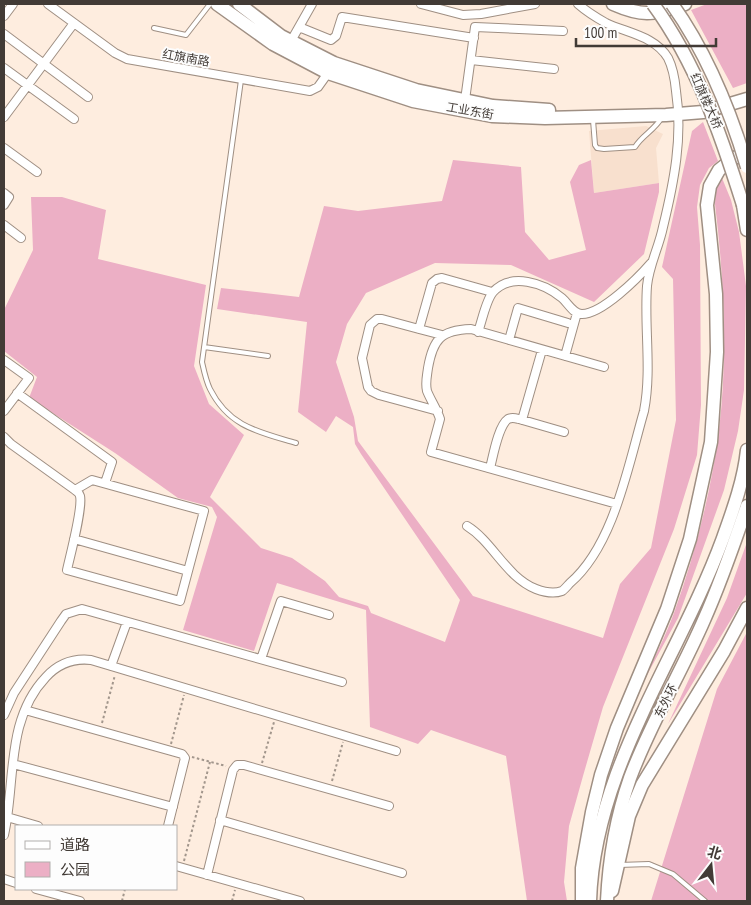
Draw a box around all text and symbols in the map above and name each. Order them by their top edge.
scale bar [576,15,716,47]
text: 100 m [584,23,617,42]
street label: 红旗南路 [161,46,211,69]
street label: 红旗楼大桥 [687,70,726,131]
street label: 工业东街 [445,99,495,122]
street label: 东外环 [651,681,680,720]
legend [15,825,178,890]
text: 道路 [60,835,90,854]
north arrow [686,840,736,890]
text: 北 [705,842,724,863]
text: 公园 [60,860,90,879]

